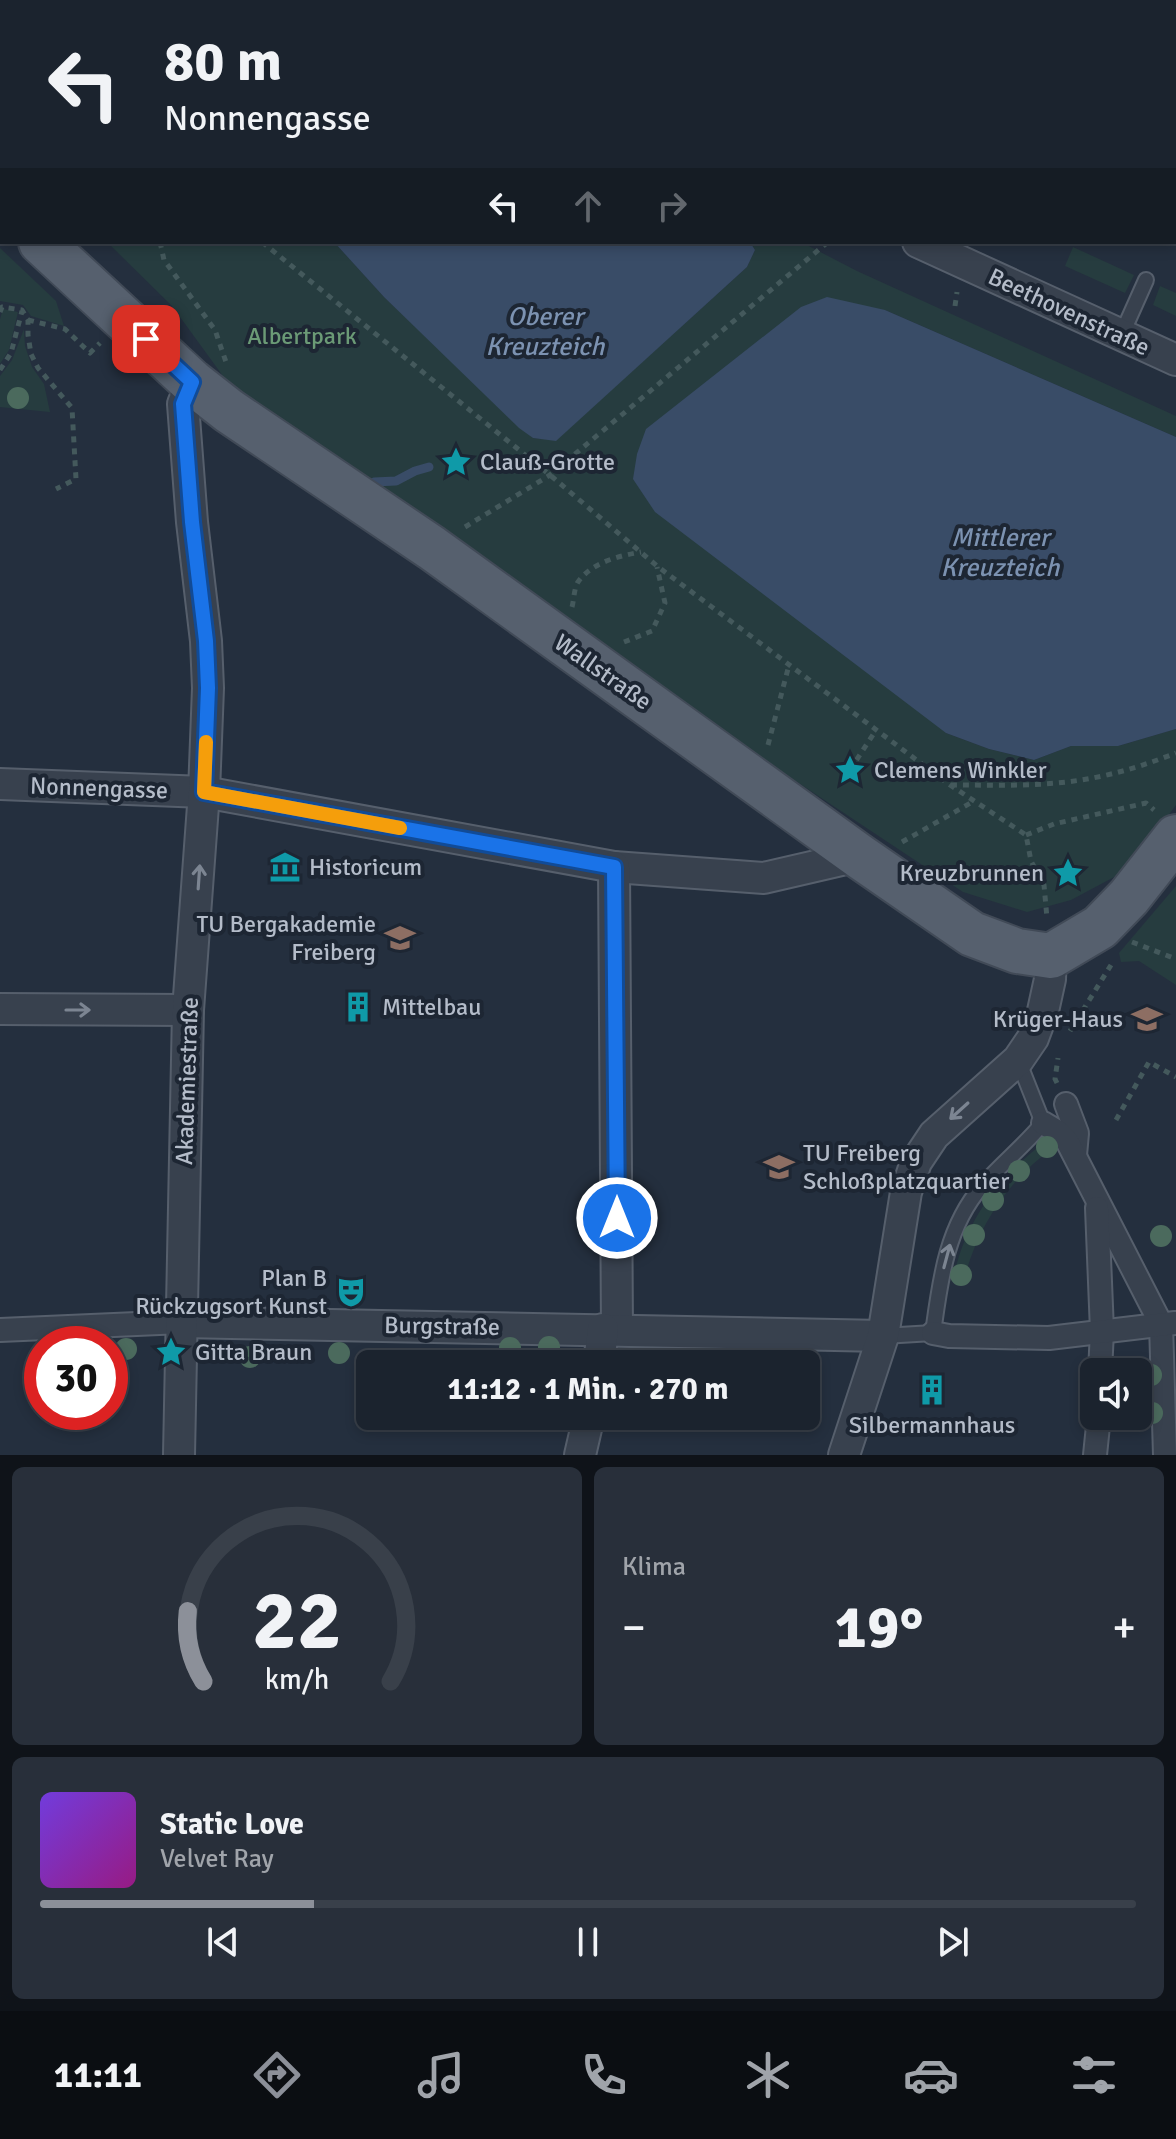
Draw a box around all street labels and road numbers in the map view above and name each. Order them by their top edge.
street label: Beethovenstraße [983,261,1155,363]
street label: Wallstraße [548,628,658,716]
street label: Nonnengasse [30,771,168,805]
street label: Akademiestraße [169,997,205,1165]
street label: Burgstraße [384,1310,500,1342]

